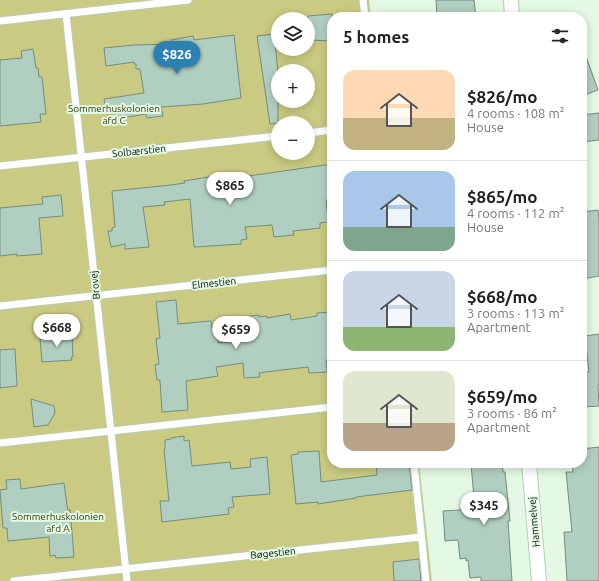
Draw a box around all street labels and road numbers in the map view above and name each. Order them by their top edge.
street label: Solbærstien [112,143,166,159]
street label: Brovej [88,270,102,300]
street label: Elmestien [191,275,237,291]
street label: Hammelvej [526,496,542,548]
street label: Bøgestien [250,545,296,561]

